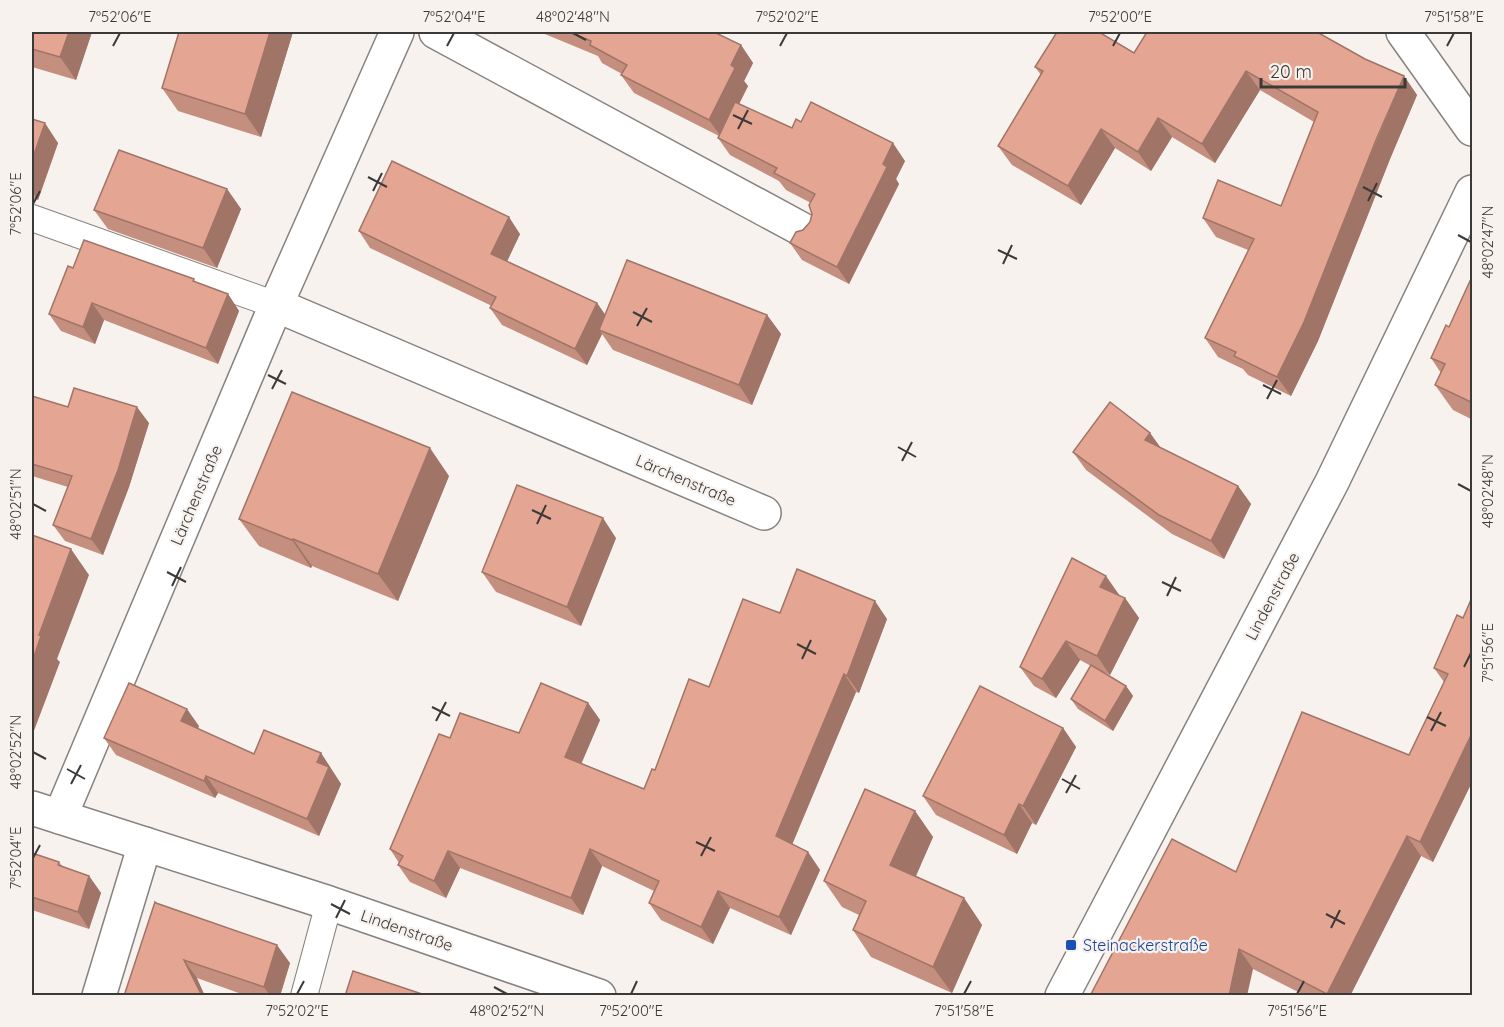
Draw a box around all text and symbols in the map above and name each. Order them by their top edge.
text: 7°52'06"E [88,7,152,26]
text: 7°52'04"E [422,7,486,26]
text: 48°02'48"N [536,7,610,26]
text: 7°52'02"E [755,7,819,26]
text: 7°52'00"E [1088,7,1152,26]
text: 7°51'58"E [1424,7,1484,26]
scale bar [1261,51,1405,89]
text: 20 m [1270,60,1312,83]
text: 7°52'06"E [6,172,25,236]
text: 48°02'47"N [1478,206,1497,278]
street label: Lärchenstraße [166,442,226,548]
street label: Lärchenstraße [633,450,739,510]
text: 48°02'48"N [1478,454,1497,528]
text: 48°02'51"N [6,468,25,540]
street label: Lindenstraße [1241,549,1303,643]
text: 7°51'56"E [1478,623,1497,683]
text: 48°02'52"N [6,715,25,789]
text: 7°52'04"E [6,826,25,890]
street label: Lindenstraße [358,905,456,955]
place label: Steinackerstraße [1083,935,1208,955]
marker: Steinackerstraße [1064,938,1078,952]
text: 7°52'02"E [265,1001,329,1020]
text: 48°02'52"N [470,1001,544,1020]
text: 7°52'00"E [599,1001,663,1020]
text: 7°51'58"E [934,1001,994,1020]
text: 7°51'56"E [1267,1001,1327,1020]

